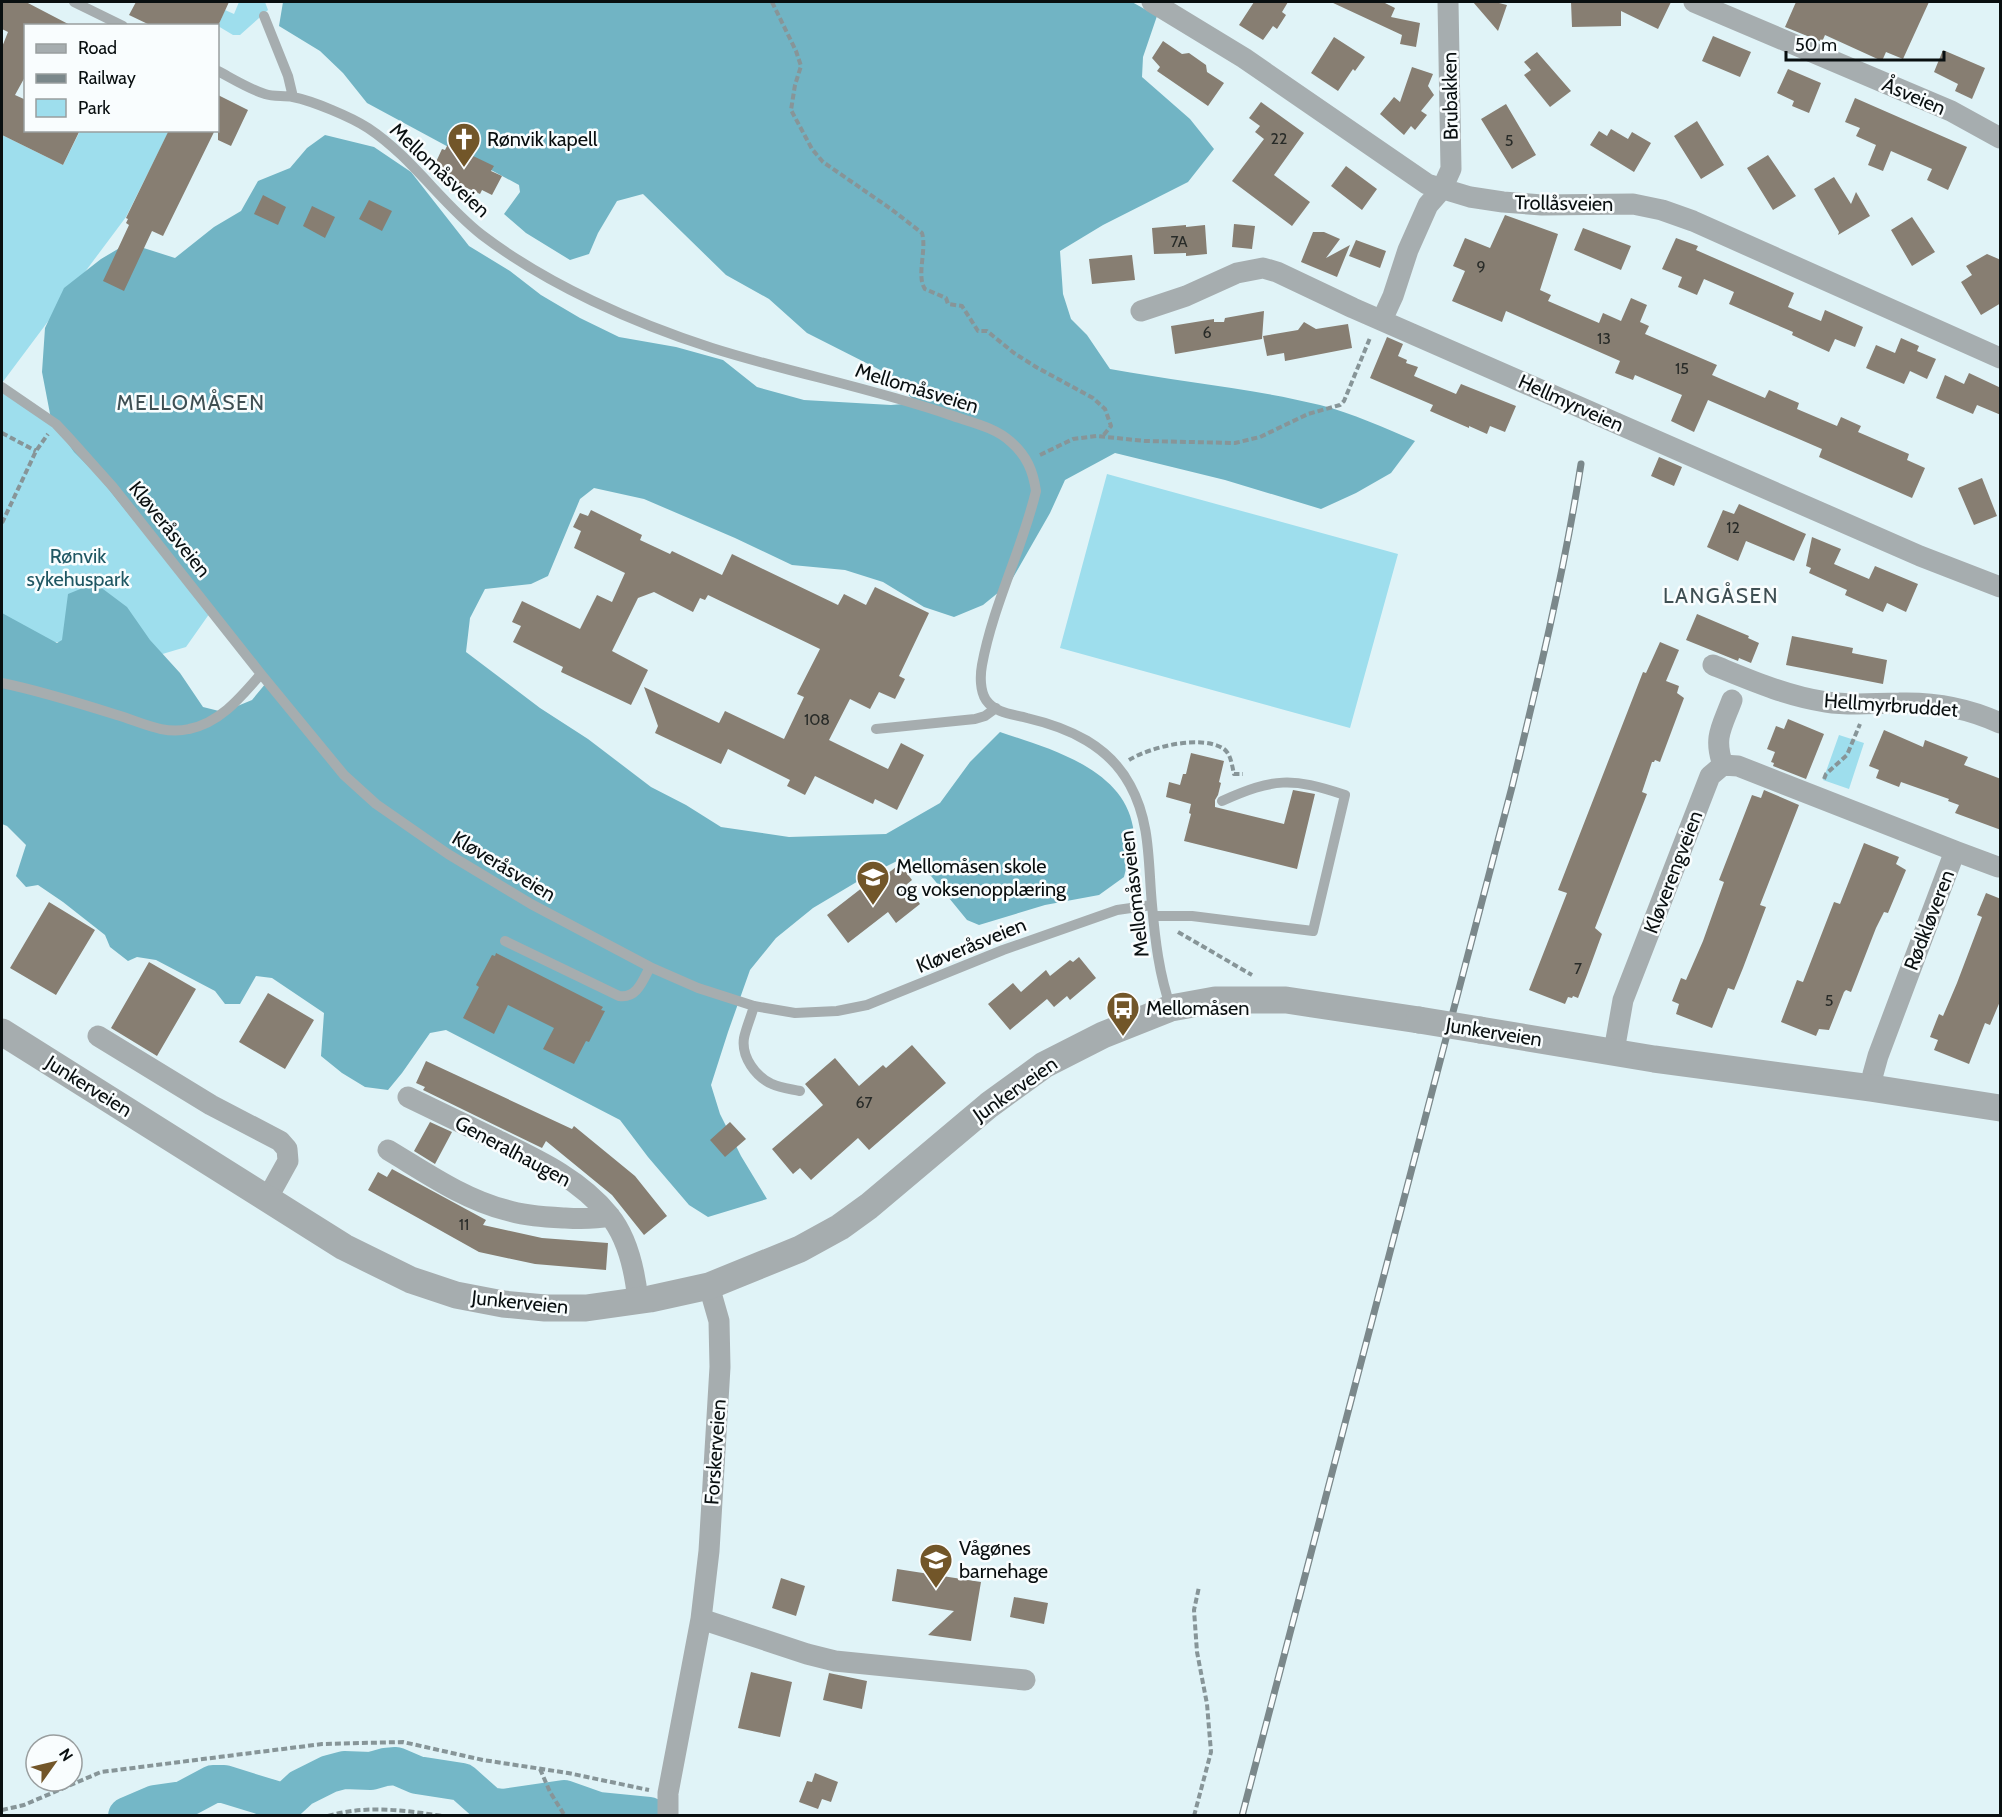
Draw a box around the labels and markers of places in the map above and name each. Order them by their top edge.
church icon: Rønvik kapell [446,121,482,168]
place label: Rønvik kapell [487,127,598,151]
place label: Mellomåsen skole og voksenopplæring [896,854,1067,901]
school or university icon: Mellomåsen skole og voksenopplæring [855,859,891,906]
bus stop icon: Mellomåsen [1105,990,1141,1037]
place label: Mellomåsen [1146,996,1249,1020]
place label: Vågønes barnehage [959,1536,1048,1583]
school or university icon: Vågønes barnehage [918,1542,954,1589]

